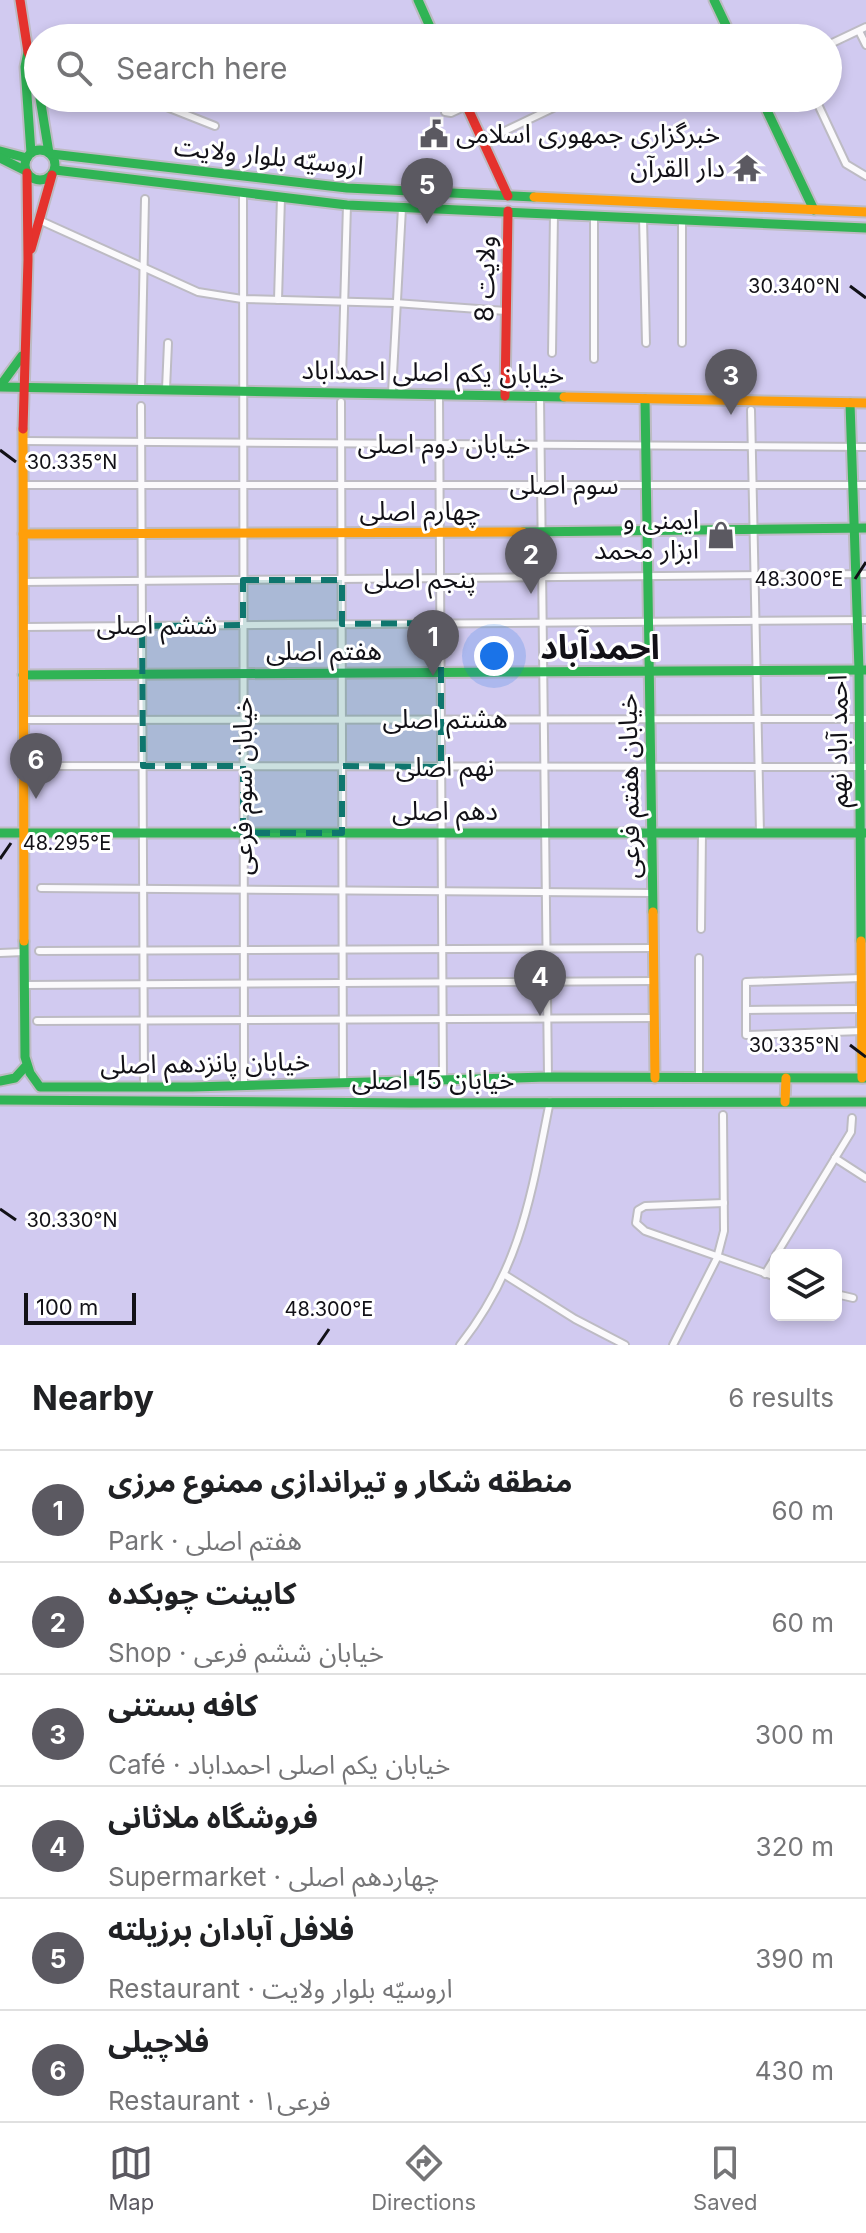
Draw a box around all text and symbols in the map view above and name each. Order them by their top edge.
search box [24,24,842,112]
icon: search [52,46,96,90]
text: Search here [116,50,288,86]
place label: خبرگزاری جمهوری اسلامی [456,118,720,149]
public building icon: خبرگزاری جمهوری اسلامی [419,119,449,149]
street label: اروسیّه بلوار ولایت [173,130,365,181]
place label: دار القرآن [630,152,725,183]
temple icon: دار القرآن [732,153,762,183]
pin: 5 [401,158,453,224]
street label: ولایت 8 [468,236,501,322]
text: 30.340°N [748,274,840,298]
pin: 3 [705,349,757,415]
street label: خیابان یکم اصلی احمداباد [301,354,565,394]
street label: خیابان دوم اصلی [358,428,530,464]
text: 30.335°N [27,450,117,474]
street label: سوم اصلی [509,469,619,505]
street label: چهارم اصلی [359,495,481,531]
place label: ایمنی و ابزار محمد [594,504,699,565]
shop icon: ایمنی و ابزار محمد [706,520,736,550]
pin: 2 [505,528,557,594]
street label: پنجم اصلی [364,563,476,599]
text: 48.300°E [755,567,843,591]
street label: ششم اصلی [96,609,218,645]
pin: 1 [407,610,459,676]
district label: احمدآباد [540,626,660,667]
street label: هفتم اصلی [266,635,382,671]
your location [474,636,514,676]
street label: احمد آباد نهم [822,675,858,807]
street label: خیابان هفتم فرعی [611,693,651,879]
street label: خیابان سوم فرعی [227,697,263,875]
street label: هشتم اصلی [382,703,508,739]
pin: 6 [10,733,62,799]
street label: نهم اصلی [396,751,494,787]
street label: دهم اصلی [392,795,498,831]
text: 48.295°E [23,831,111,855]
pin: 4 [514,950,566,1016]
text: 30.335°N [749,1033,839,1057]
street label: خیابان پانزدهم اصلی [100,1045,310,1085]
street label: خیابان 15 اصلی [352,1064,514,1095]
text: 30.330°N [26,1208,118,1232]
map controls [770,1249,842,1321]
button: layers [770,1249,842,1321]
scale bar [24,1289,136,1325]
text: 100 m [36,1294,98,1320]
text: 48.300°E [285,1297,373,1321]
text: Nearby [32,1377,154,1418]
text: 6 results [728,1382,834,1413]
text: منطقه شکار و تیراندازی ممنوع مرزی [108,1463,573,1499]
text: 1 [52,1495,64,1526]
text: 60 m [771,1495,834,1526]
text: Park · هفتم اصلی [108,1525,302,1556]
text: كابينت چوبكده [108,1575,296,1611]
text: 2 [50,1607,66,1638]
text: 60 m [771,1607,834,1638]
text: Shop · خیابان ششم فرعی [108,1637,384,1668]
text: کافه بستنی [108,1687,258,1723]
text: 3 [50,1719,66,1750]
text: 300 m [755,1719,834,1750]
text: Café · خیابان یکم اصلی احمداباد [108,1749,450,1780]
text: فروشگاه ملاثانی [108,1799,318,1835]
text: 4 [49,1831,67,1862]
text: 320 m [756,1831,834,1862]
text: Supermarket · چهاردهم اصلی [108,1861,439,1892]
text: فلافل آبادان برزیلته [108,1911,354,1947]
text: 5 [50,1943,66,1974]
text: 390 m [755,1943,834,1974]
text: Restaurant · اروسیّه بلوار ولایت [108,1973,453,2004]
text: فلاچیلی [108,2023,209,2059]
text: 6 [50,2055,66,2086]
text: 430 m [755,2055,834,2086]
text: Restaurant · فرعی۱ [108,2085,331,2116]
tab: Map [109,2141,154,2215]
tab: Directions [371,2141,476,2215]
tab: Saved [693,2141,757,2215]

